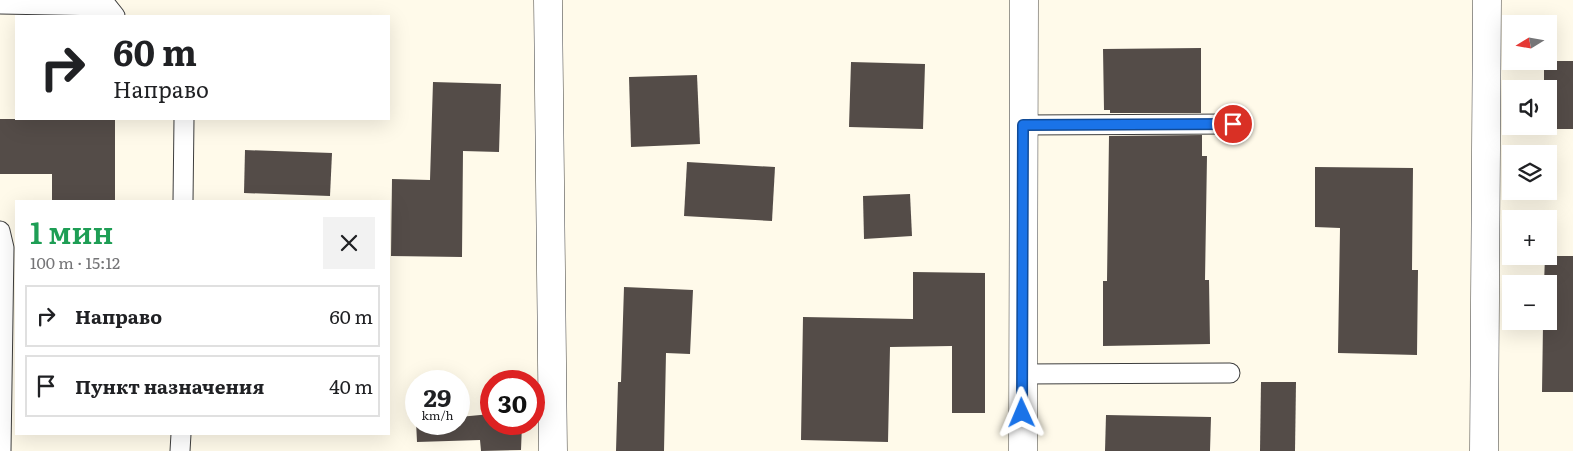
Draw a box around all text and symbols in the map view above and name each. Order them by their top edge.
north arrow [1502,15,1558,70]
map controls [1502,15,1557,330]
text: 60 m [113,25,197,77]
icon: right [30,35,95,100]
text: Направо [113,72,209,105]
button: sound [1502,80,1557,135]
pin [1212,103,1254,145]
icon: arrive [1219,110,1247,138]
button: layers [1502,145,1557,200]
text: 1 мин [30,209,113,253]
button: + [1502,210,1557,265]
button: close [323,217,375,269]
text: 100 m · 15:12 [30,250,120,274]
button: − [1502,275,1557,330]
icon: right [32,302,60,330]
text: Направо [75,302,162,330]
text: 60 m [330,302,373,330]
speed limit sign: 30 [480,370,545,435]
icon: arrive [32,372,60,400]
text: Пункт назначения [75,372,264,400]
text: 40 m [329,372,373,400]
text: 29 [424,378,451,415]
position arrow [995,386,1047,438]
text: km/h [422,406,453,424]

